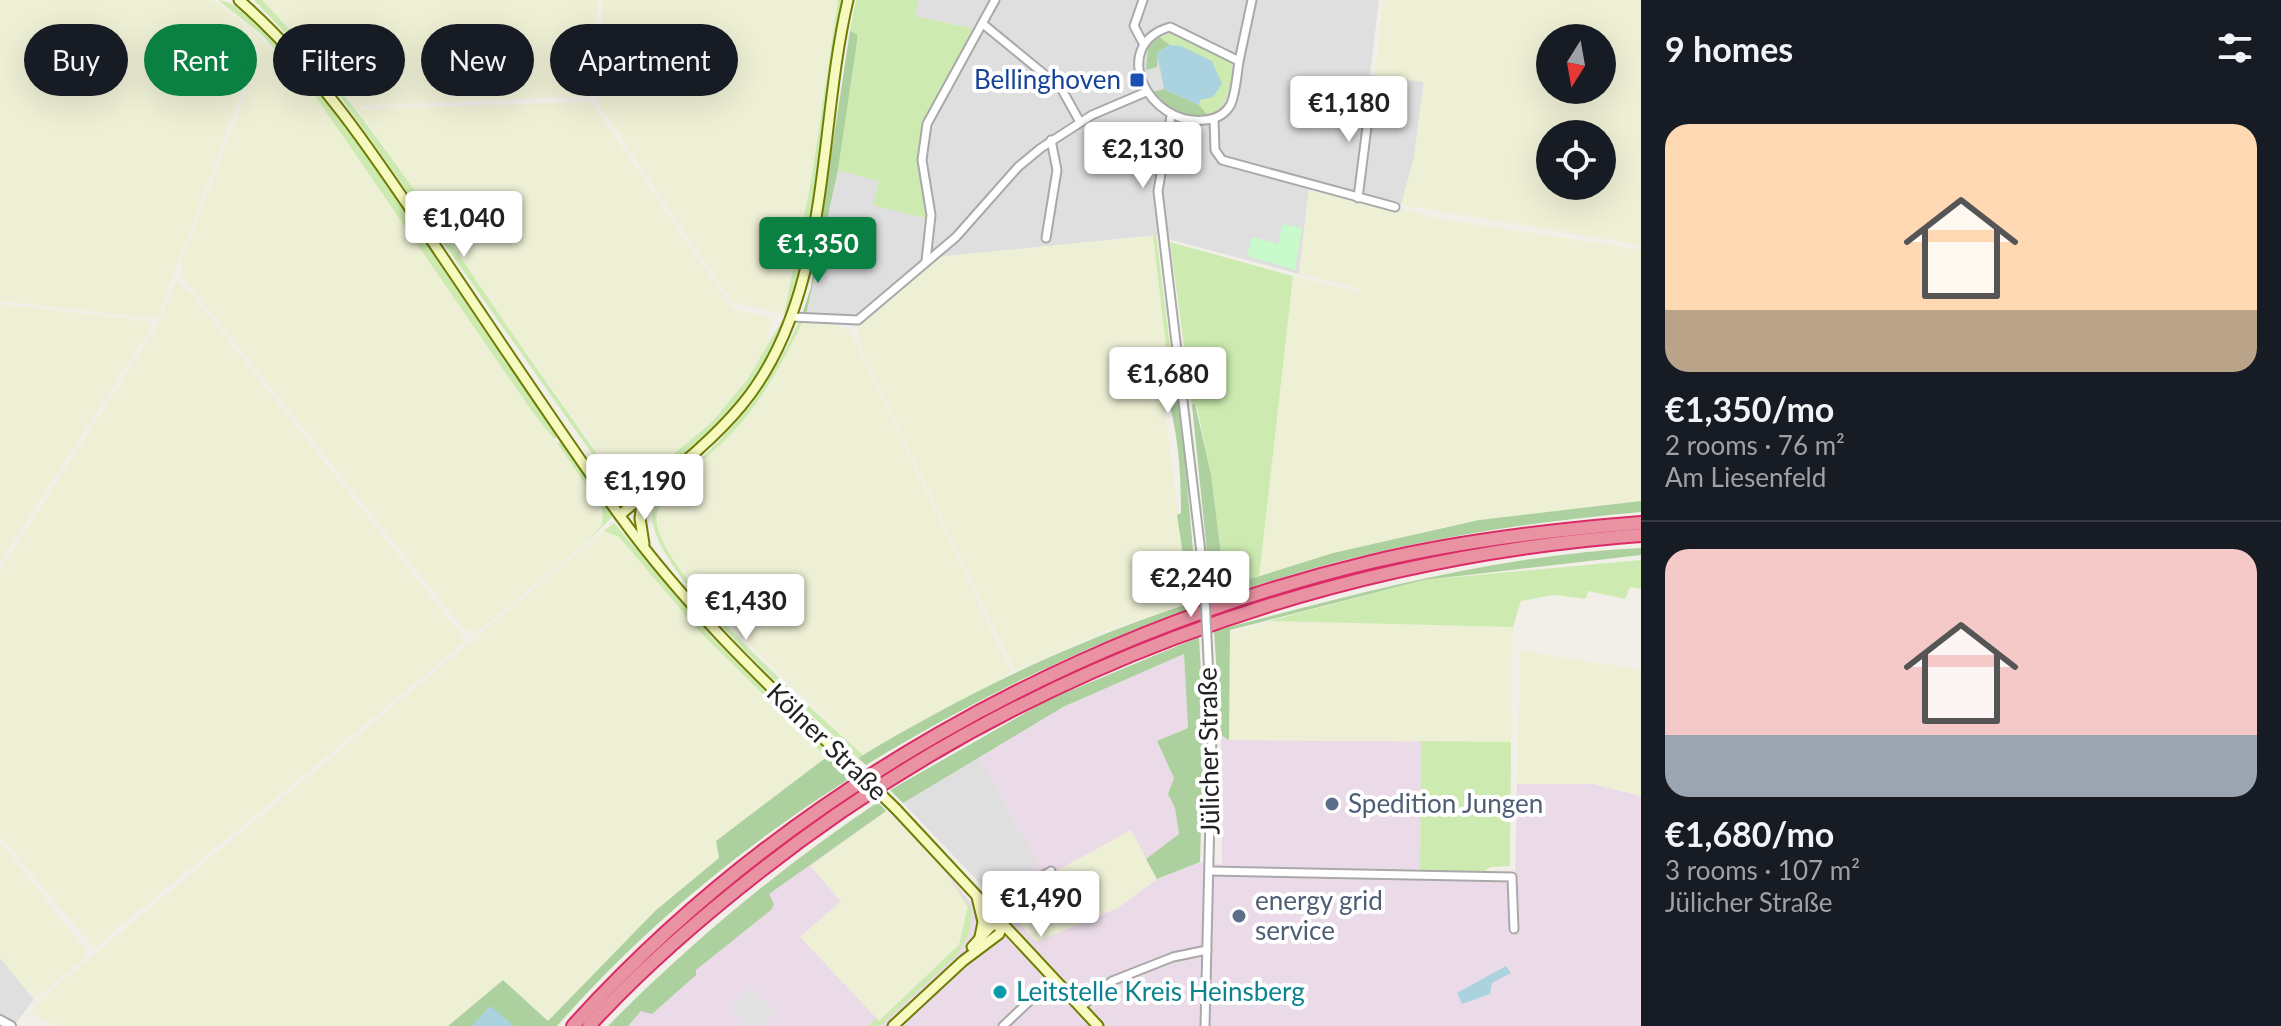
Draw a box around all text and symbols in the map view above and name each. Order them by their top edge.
chip: Buy [24,24,128,96]
chip: Rent [144,24,257,96]
chip: Filters [273,24,405,96]
chip: New [421,24,534,96]
chip: Apartment [550,24,738,96]
north arrow [1536,24,1616,104]
map controls [1536,24,1616,200]
icon: filters [2213,26,2257,70]
text: 9 homes [1665,28,1793,69]
place label: Bellinghoven [974,63,1121,95]
marker: Bellinghoven [1128,71,1146,89]
pin: €1,180 [1284,76,1414,144]
text: €1,180 [1308,86,1390,118]
button: locate [1536,120,1616,200]
pin: €2,130 [1078,122,1208,190]
text: €2,130 [1102,132,1184,164]
icon: home [1889,176,2033,320]
pin: €1,040 [399,191,529,259]
text: €1,040 [423,201,505,233]
pin: €1,350 [753,217,883,285]
text: €1,350 [777,227,859,259]
pin: €1,680 [1103,347,1233,415]
text: €1,680 [1127,357,1209,389]
text: €1,350/mo [1665,388,1834,429]
text: 2 rooms · 76 m² [1665,429,1845,461]
pin: €1,190 [580,454,710,522]
text: Am Liesenfeld [1665,461,1826,493]
text: €1,190 [604,464,686,496]
pin: €2,240 [1126,551,1256,619]
text: €2,240 [1150,561,1232,593]
pin: €1,430 [681,574,811,642]
text: €1,430 [705,584,787,616]
icon: home [1889,601,2033,745]
street label: Jülicher Straße [1191,667,1225,835]
street label: Kölner Straße [761,676,894,807]
place label: Spedition Jungen [1348,787,1543,819]
marker: Spedition Jungen [1323,795,1341,813]
text: €1,680/mo [1665,813,1834,854]
text: 3 rooms · 107 m² [1665,854,1860,886]
pin: €1,490 [976,871,1106,939]
text: €1,490 [1000,881,1082,913]
place label: energy grid service [1255,884,1383,946]
text: Jülicher Straße [1665,886,1833,918]
marker: energy grid service [1230,907,1248,925]
place label: Leitstelle Kreis Heinsberg [1016,975,1305,1007]
marker: Leitstelle Kreis Heinsberg [991,983,1009,1001]

